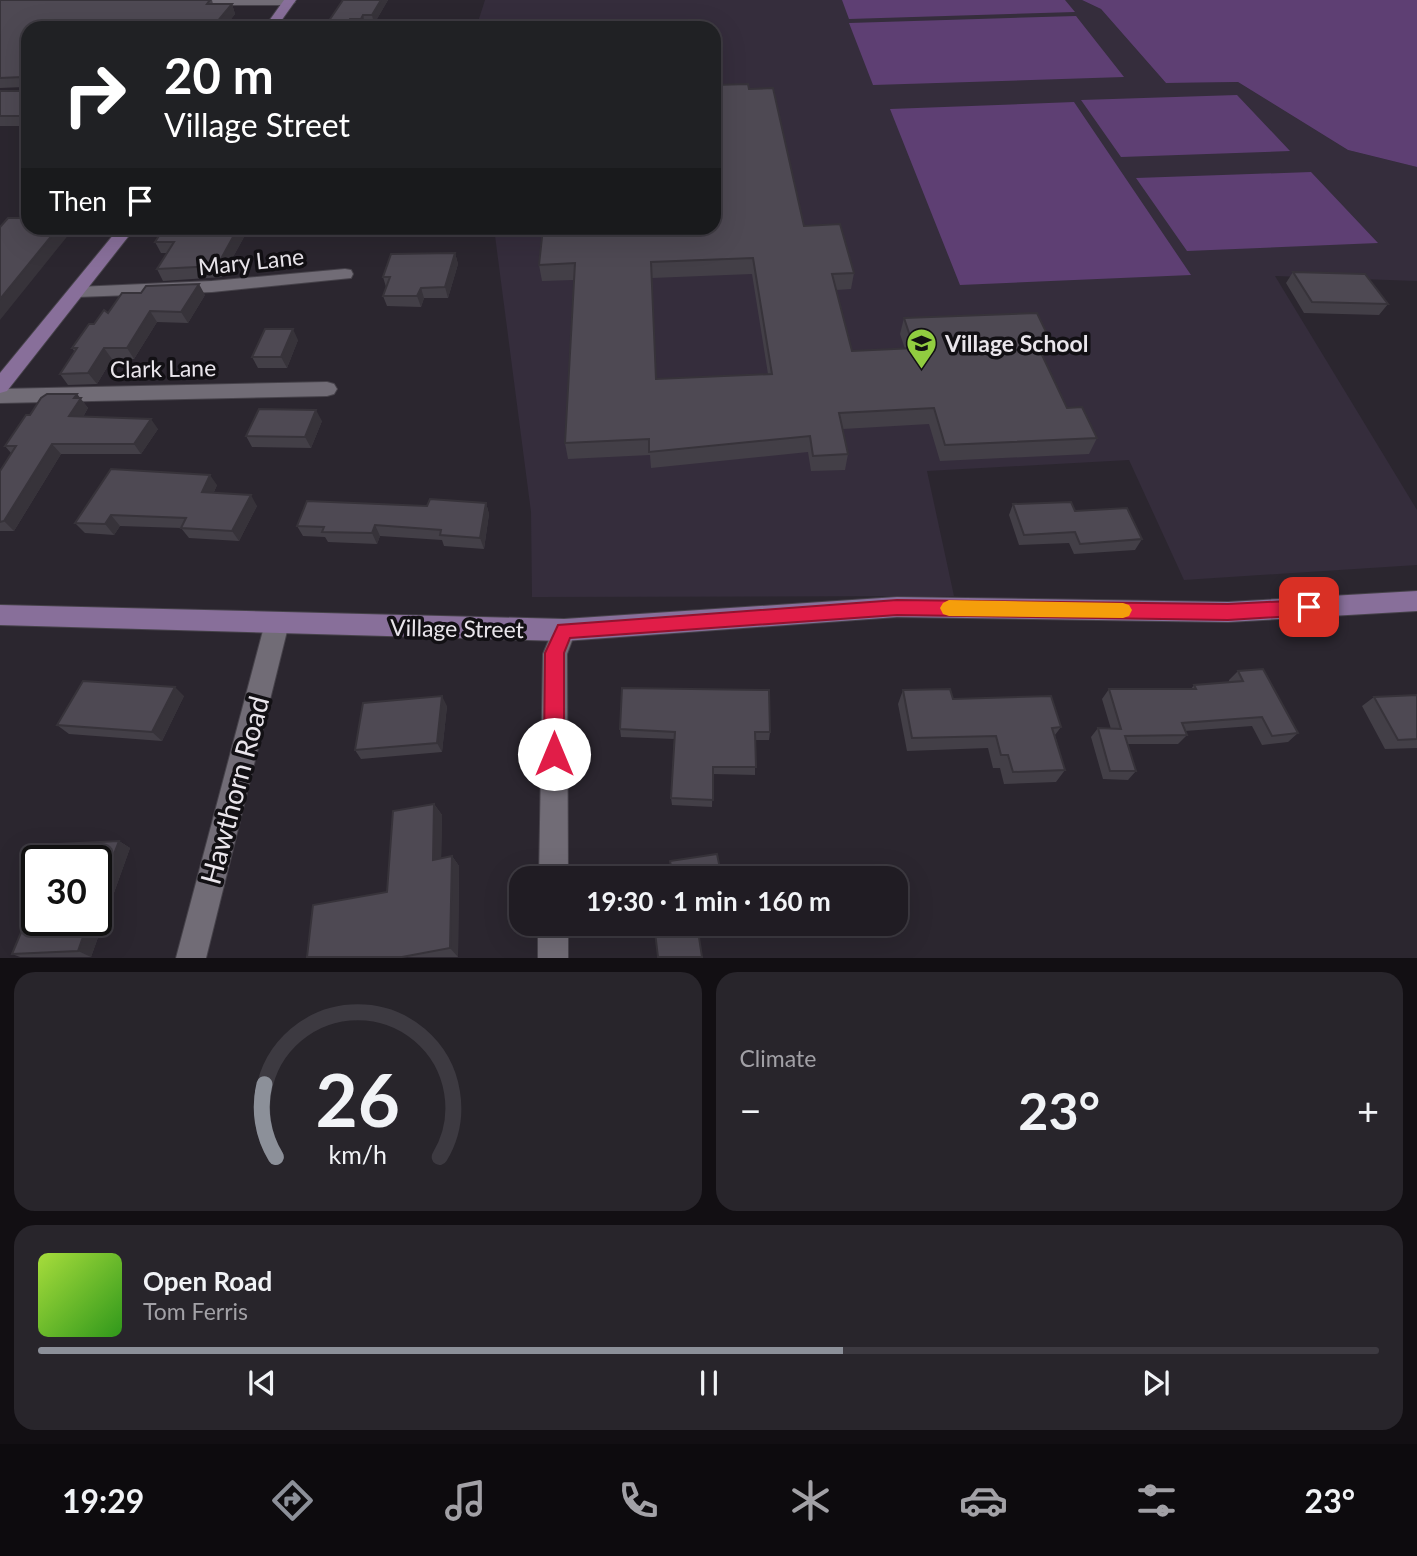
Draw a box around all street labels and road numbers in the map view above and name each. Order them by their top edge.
street label: Mary Lane [197,242,305,280]
street label: Clark Lane [110,353,216,383]
street label: Village Street [390,613,525,643]
street label: Hawthorn Road [193,692,275,888]

